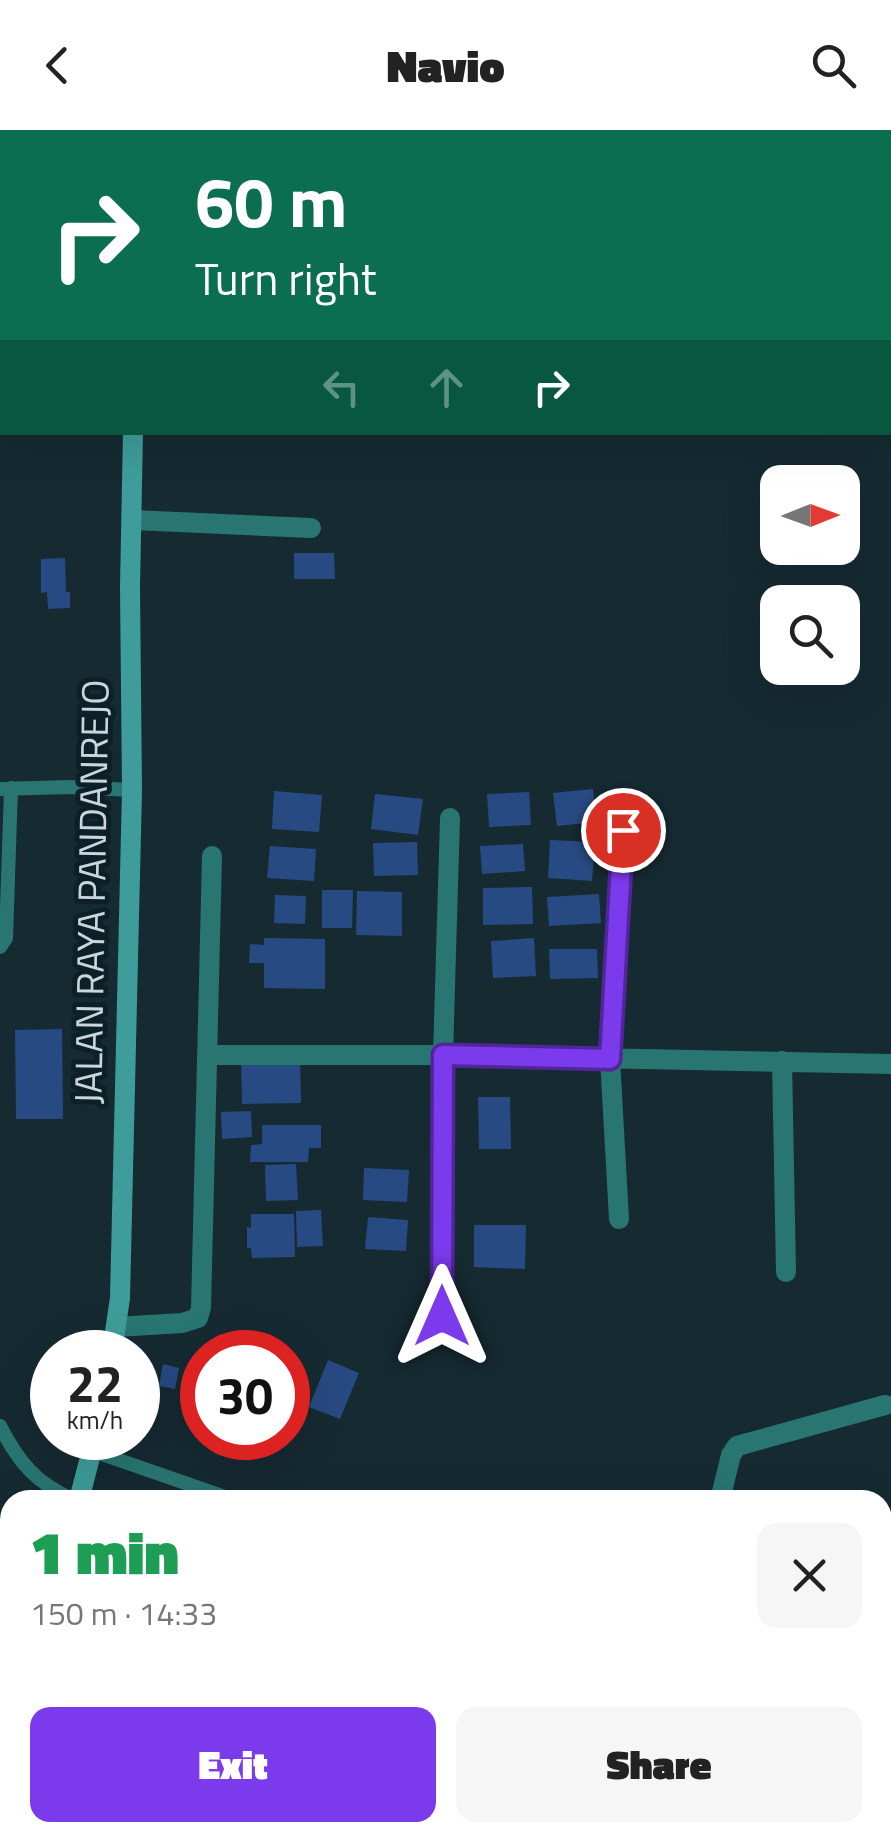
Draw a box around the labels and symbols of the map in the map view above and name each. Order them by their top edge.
north arrow [760,465,860,565]
street label: JALAN RAYA PANDANREJO [58,679,124,1105]
pin [581,788,666,873]
position arrow [390,1264,494,1368]
speed limit sign: 30 [180,1330,310,1460]

